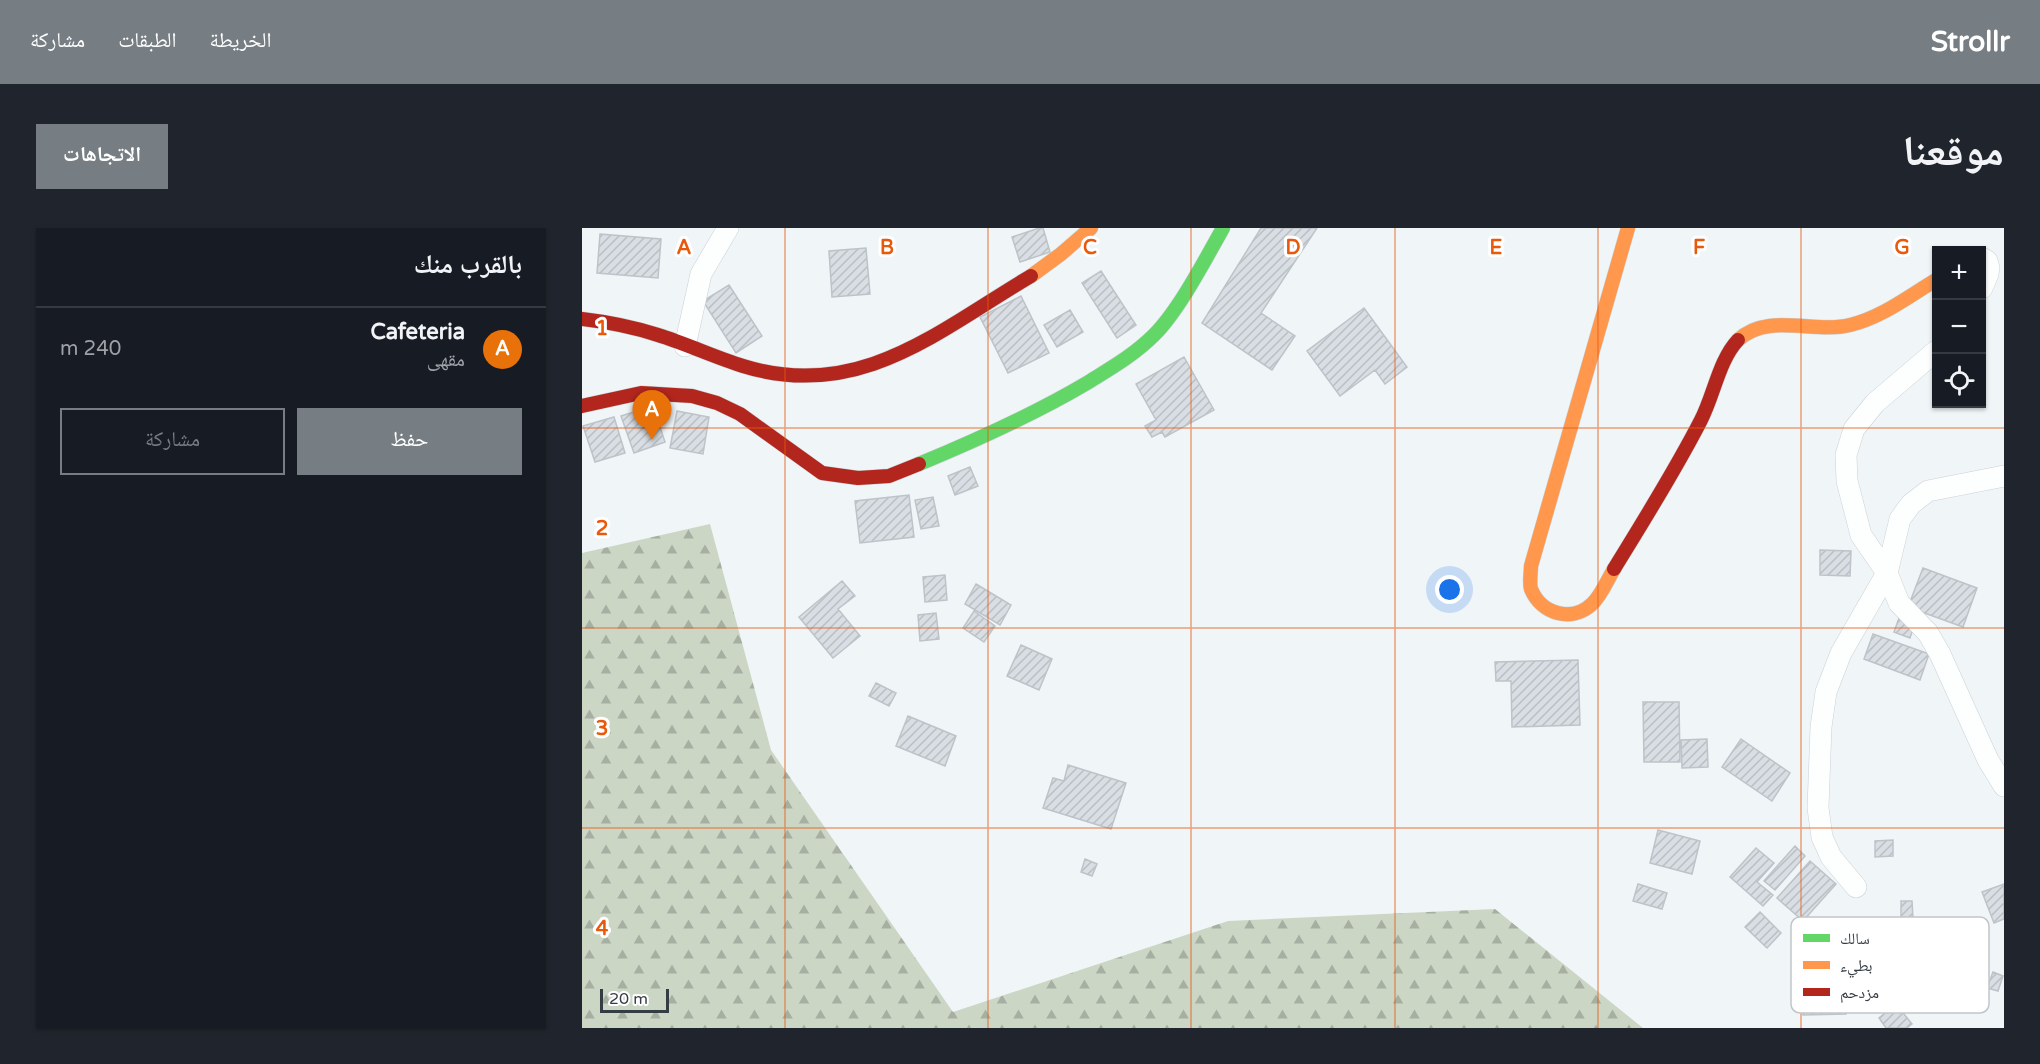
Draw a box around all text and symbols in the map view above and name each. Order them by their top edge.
text: Strollr [1931,25,2010,59]
text: مشاركة [30,28,85,53]
text: الطبقات [118,28,177,53]
text: الخريطة [210,28,271,53]
button: الاتجاهات [36,124,168,189]
text: موقعنا [1903,126,2004,177]
text: A [677,236,692,260]
text: B [880,236,894,260]
text: C [1083,236,1097,260]
text: D [1285,236,1301,260]
text: E [1490,236,1503,260]
text: F [1693,236,1705,260]
text: G [1894,236,1910,260]
map controls [1932,246,1986,408]
button: + [1932,246,1986,300]
text: بالقرب منك [414,249,522,280]
button: − [1932,300,1986,354]
text: 1 [596,317,608,341]
text: Cafeteria [370,319,465,345]
text: 240 m [60,337,121,361]
text: A [495,337,510,361]
text: مقهى [427,348,465,372]
button: locate [1932,354,1986,408]
pin: A [632,390,672,440]
button: مشاركة [60,408,285,475]
button: حفظ [297,408,522,475]
text: 2 [596,517,608,541]
your location [1435,575,1464,604]
text: 3 [596,717,608,741]
text: 4 [596,917,609,941]
legend [1791,917,1989,1013]
text: سالك [1840,929,1870,949]
text: بطيء [1840,956,1872,978]
text: مزدحم [1840,983,1879,1003]
scale bar [600,986,669,1014]
text: 20 m [609,989,648,1009]

